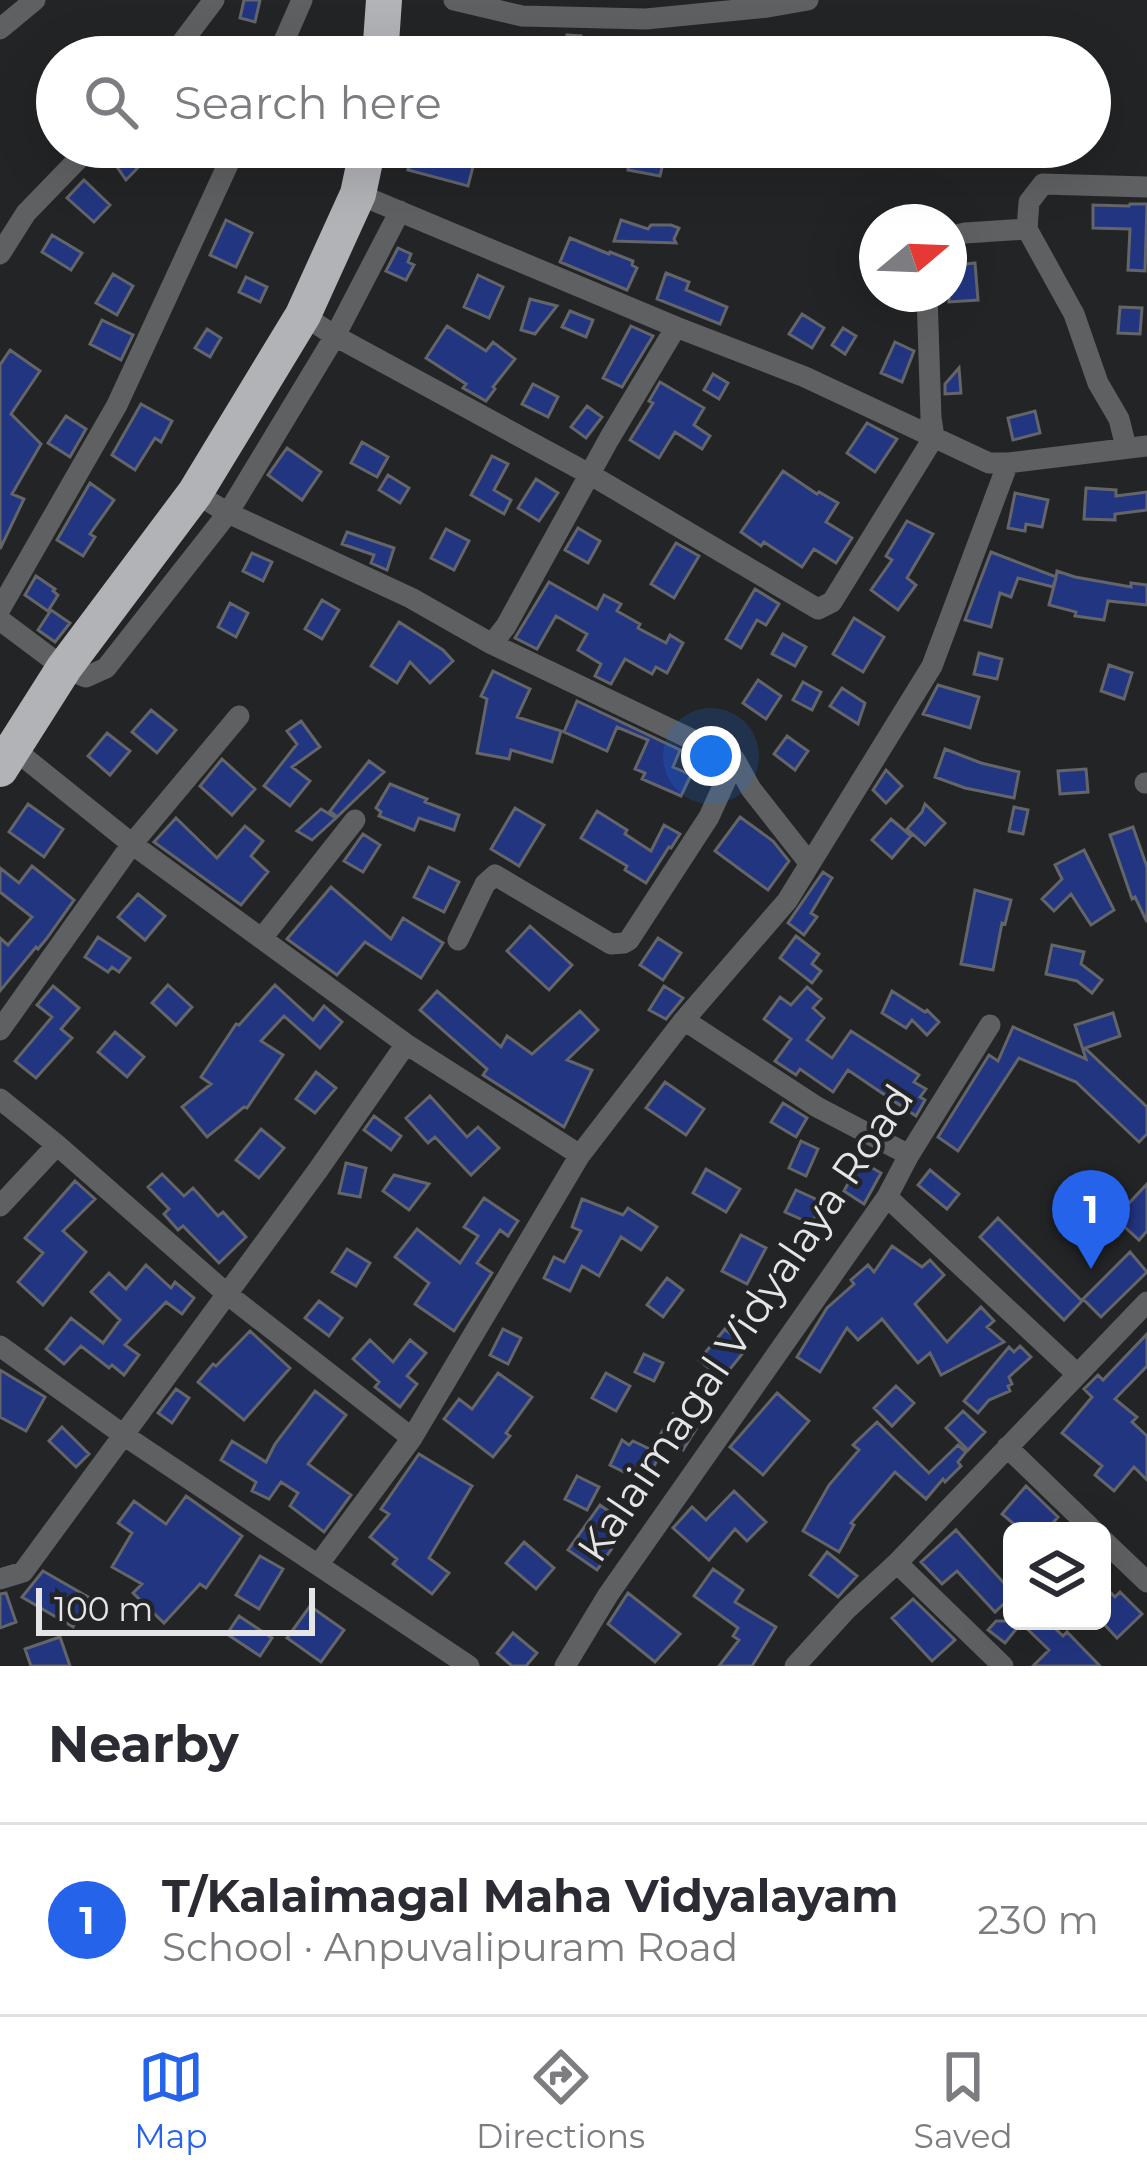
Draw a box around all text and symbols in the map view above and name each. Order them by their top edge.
search box [36,36,1111,168]
icon: search [78,69,144,135]
text: Search here [174,75,442,130]
north arrow [859,204,967,312]
your location [681,726,741,786]
street label: Kalaimagal Vidyalaya Road [566,1075,924,1571]
pin: 1 [1052,1170,1130,1269]
map controls [1003,1522,1111,1630]
button: layers [1003,1522,1111,1630]
scale bar [36,1582,315,1635]
text: 100 m [54,1589,153,1629]
text: Nearby [48,1713,239,1775]
text: T/Kalaimagal Maha Vidyalayam [162,1868,898,1923]
text: 1 [79,1896,95,1944]
text: 230 m [977,1896,1099,1944]
text: School · Anpuvalipuram Road [162,1923,738,1971]
tab: Map [134,2044,208,2156]
tab: Directions [476,2044,645,2156]
tab: Saved [914,2044,1013,2156]

